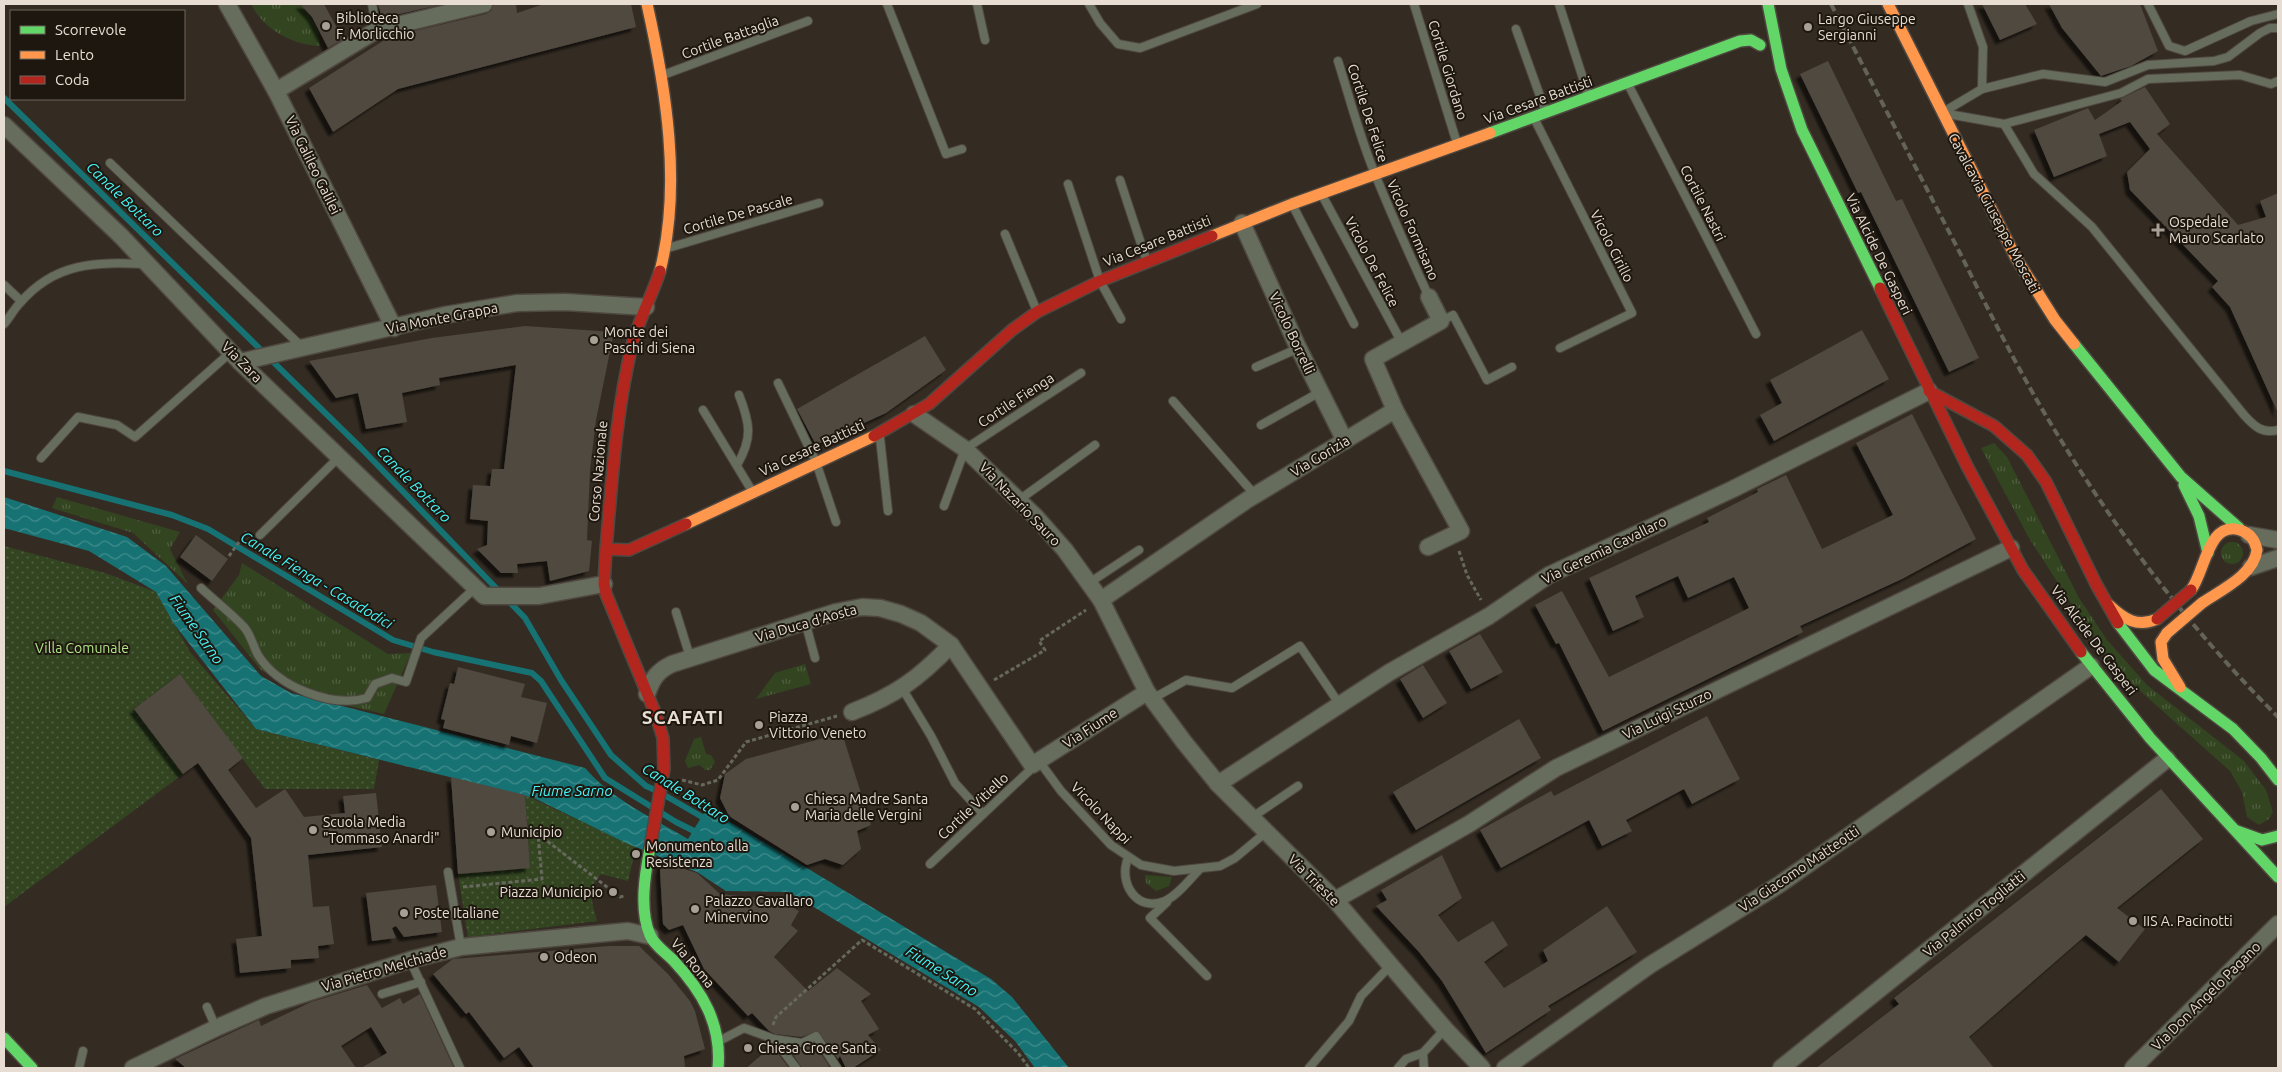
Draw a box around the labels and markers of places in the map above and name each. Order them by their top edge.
place label: Biblioteca F. Morlicchio [336,10,415,42]
place label: Largo Giuseppe Sergianni [1818,11,1916,43]
marker: Biblioteca F. Morlicchio [320,20,332,32]
marker: Largo Giuseppe Sergianni [1802,21,1814,33]
place label: Ospedale Mauro Scarlato [2169,214,2264,246]
marker: Ospedale Mauro Scarlato [2151,223,2165,237]
place label: Monte dei Paschi di Siena [604,324,695,356]
marker: Monte dei Paschi di Siena [588,334,600,346]
place label: Piazza Vittorio Veneto [769,709,867,741]
marker: Piazza Vittorio Veneto [753,719,765,731]
place label: Chiesa Madre Santa Maria delle Vergini [805,791,928,823]
marker: Chiesa Madre Santa Maria delle Vergini [789,801,801,813]
place label: Scuola Media "Tommaso Anardi" [323,814,440,846]
marker: Scuola Media "Tommaso Anardi" [307,824,319,836]
place label: Municipio [501,824,562,840]
marker: Municipio [485,826,497,838]
place label: Monumento alla Resistenza [646,838,749,870]
marker: Monumento alla Resistenza [630,848,642,860]
place label: Piazza Municipio [500,884,603,900]
marker: Piazza Municipio [607,886,619,898]
place label: Palazzo Cavallaro Minervino [705,893,813,925]
marker: Palazzo Cavallaro Minervino [689,903,701,915]
place label: Poste Italiane [414,905,499,921]
marker: Poste Italiane [398,907,410,919]
place label: IIS A. Pacinotti [2143,913,2233,929]
marker: IIS A. Pacinotti [2127,915,2139,927]
place label: Odeon [554,949,597,965]
marker: Odeon [538,951,550,963]
place label: Chiesa Croce Santa [758,1040,877,1056]
marker: Chiesa Croce Santa [742,1042,754,1054]

